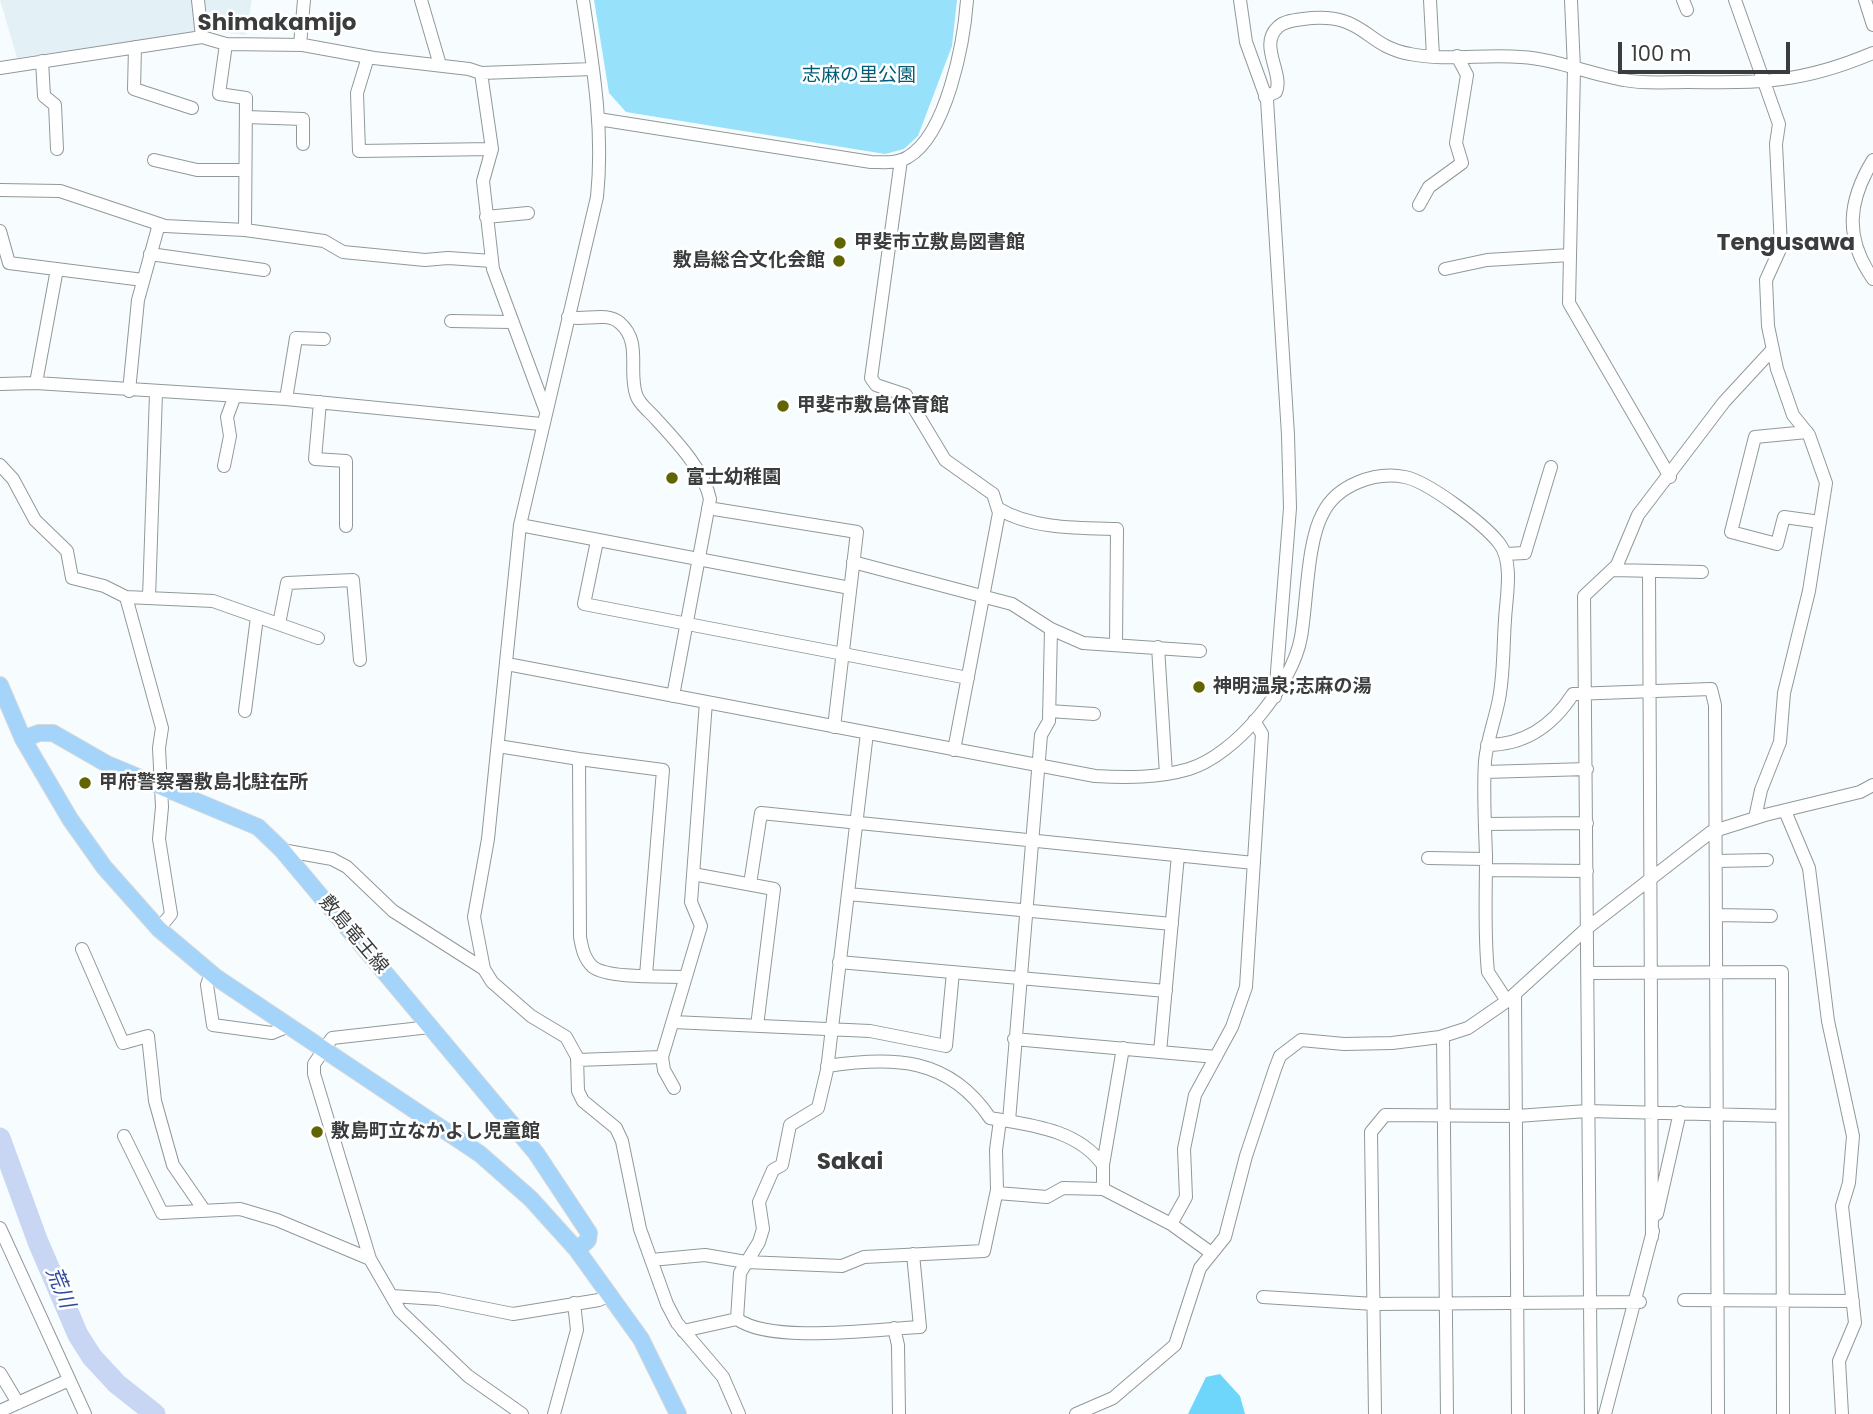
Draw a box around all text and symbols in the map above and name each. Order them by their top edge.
district label: Shimakamijo [198,10,356,38]
scale bar [1621,28,1792,72]
text: 100 m [1631,39,1691,68]
park label: 志麻の里公園 [802,65,916,87]
district label: Tengusawa [1717,230,1855,258]
place label: 甲斐市立敷島図書館 [854,232,1025,254]
marker: 甲斐市立敷島図書館 [832,235,848,251]
place label: 敷島総合文化会館 [673,250,825,272]
marker: 敷島総合文化会館 [831,253,847,269]
place label: 甲斐市敷島体育館 [797,395,949,417]
marker: 甲斐市敷島体育館 [775,398,791,414]
place label: 富士幼稚園 [686,467,781,489]
marker: 富士幼稚園 [664,470,680,486]
place label: 神明温泉;志麻の湯 [1213,676,1372,698]
marker: 神明温泉;志麻の湯 [1191,679,1207,695]
place label: 甲府警察署敷島北駐在所 [99,772,308,794]
marker: 甲府警察署敷島北駐在所 [77,775,93,791]
street label: 敷島竜王線 [314,891,392,979]
place label: 敷島町立なかよし児童館 [331,1121,540,1143]
marker: 敷島町立なかよし児童館 [309,1124,325,1140]
district label: Sakai [817,1149,883,1177]
water label: 荒川 [39,1264,79,1312]

